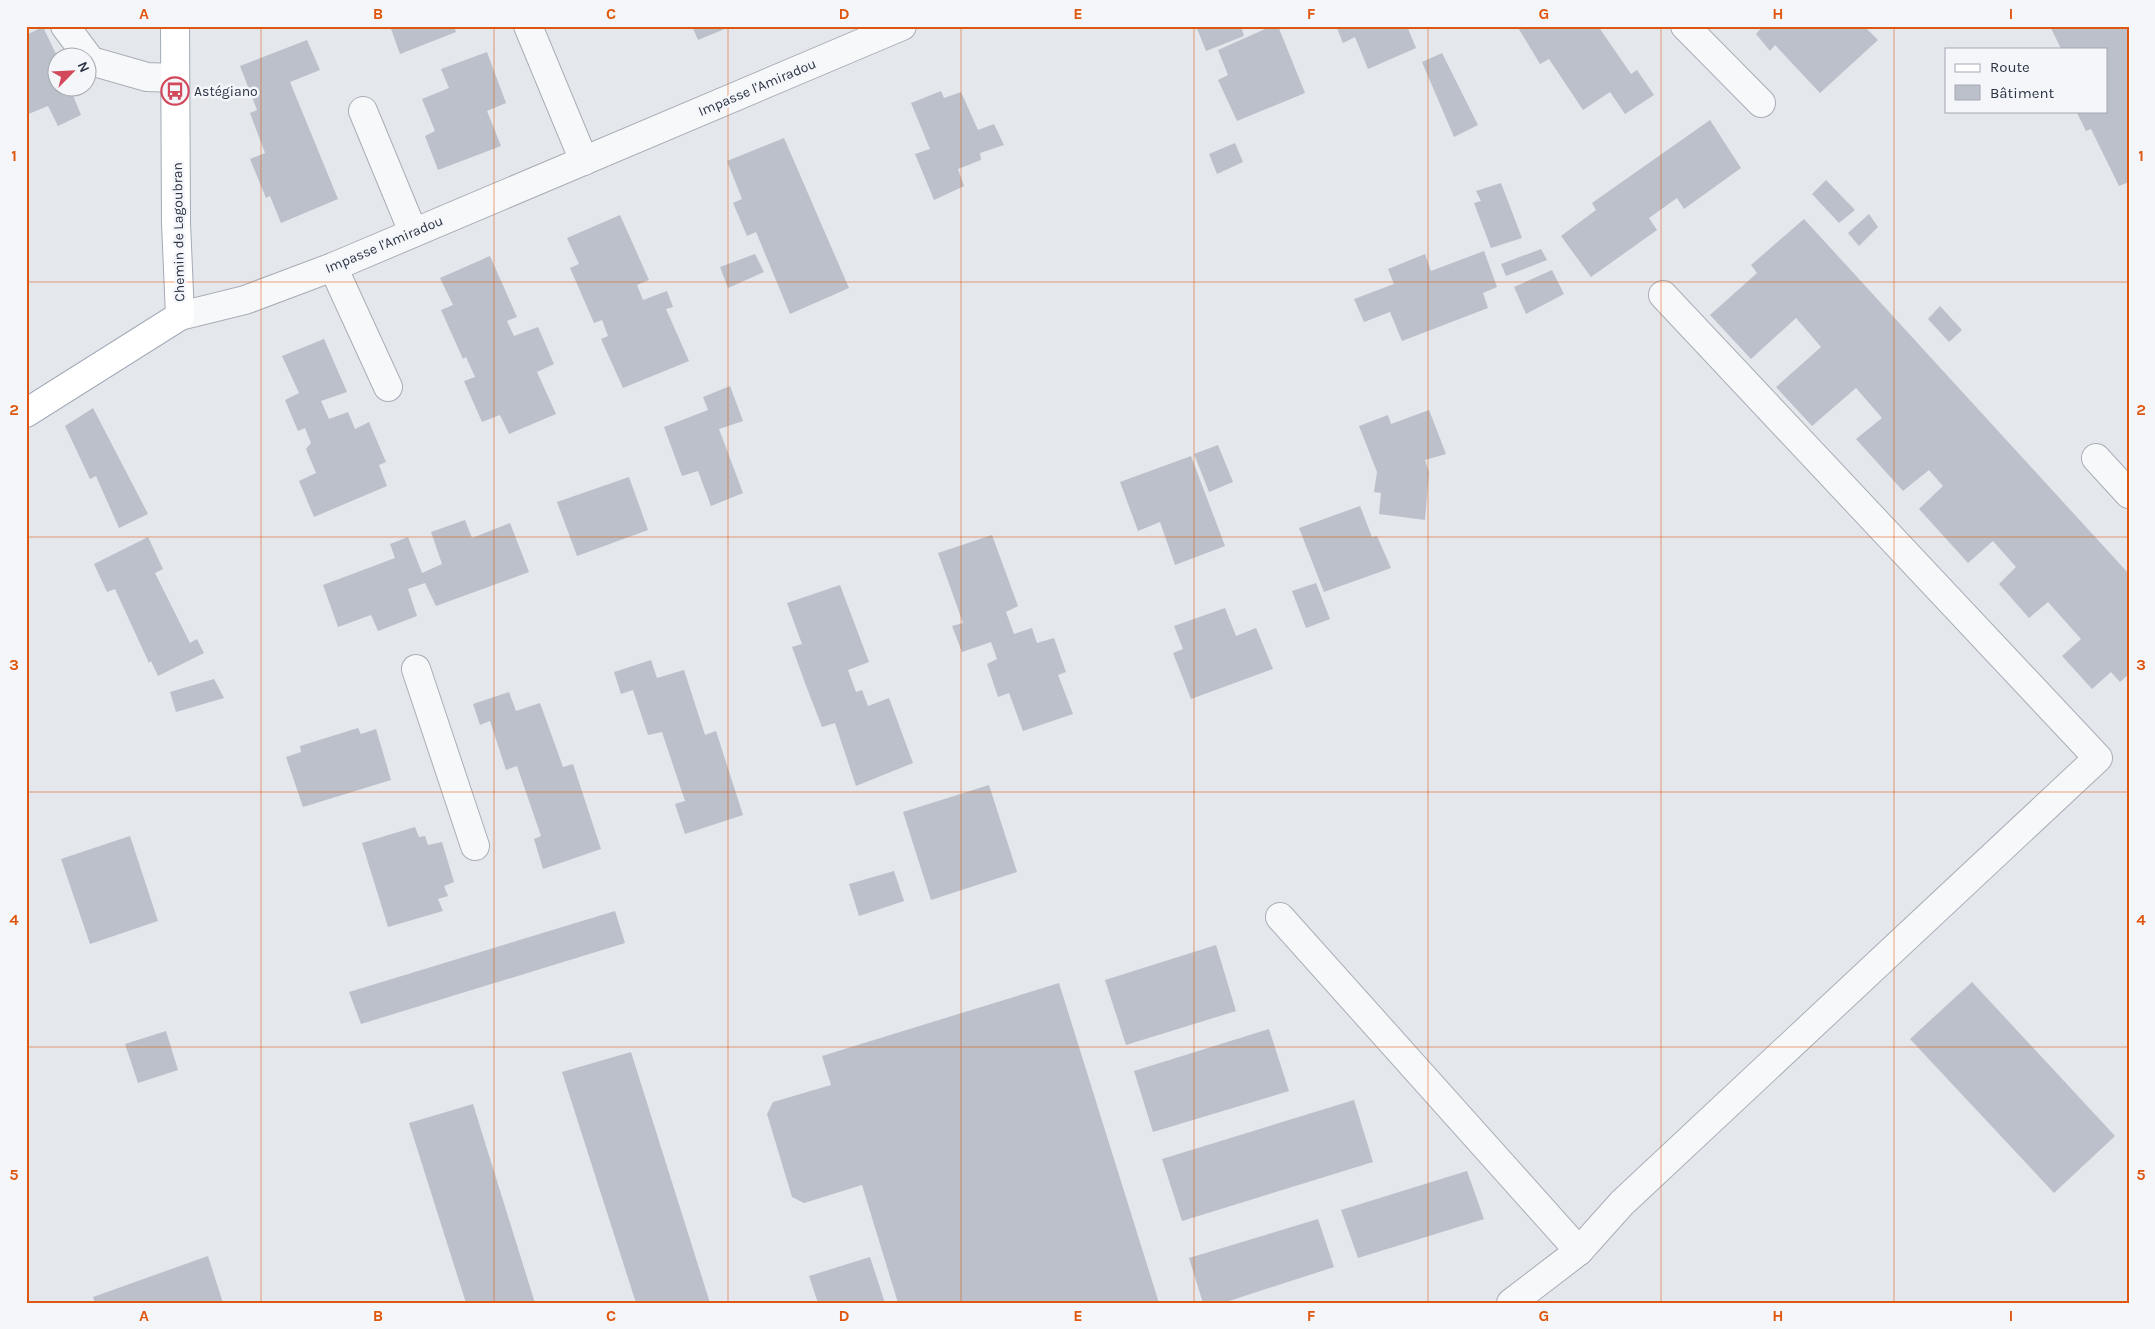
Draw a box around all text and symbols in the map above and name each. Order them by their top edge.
text: A [139,4,149,23]
text: B [373,4,383,23]
text: C [606,4,616,23]
text: D [839,4,850,23]
text: E [1073,4,1083,23]
text: F [1307,4,1316,23]
text: G [1539,4,1549,23]
text: H [1772,4,1784,23]
text: I [2009,4,2013,23]
north arrow [48,48,98,98]
legend [1945,48,2108,112]
street label: Impasse l'Amiradou [696,55,819,120]
text: Route [1990,58,2030,76]
text: N [74,59,93,75]
bus stop icon: Astégiano [160,76,190,106]
place label: Astégiano [194,83,258,100]
text: Bâtiment [1990,84,2054,102]
text: 1 [11,146,17,165]
text: 1 [2138,146,2144,165]
street label: Chemin de Lagoubran [169,162,188,302]
street label: Impasse l'Amiradou [323,212,446,277]
text: 2 [9,400,19,419]
text: 2 [2136,400,2146,419]
text: 3 [9,655,19,674]
text: 3 [2136,655,2146,674]
text: 4 [9,910,19,929]
text: 4 [2136,910,2146,929]
text: 5 [9,1165,19,1184]
text: 5 [2136,1165,2146,1184]
text: A [139,1306,149,1325]
text: B [373,1306,383,1325]
text: C [606,1306,616,1325]
text: D [839,1306,850,1325]
text: E [1073,1306,1083,1325]
text: F [1307,1306,1316,1325]
text: G [1539,1306,1549,1325]
text: H [1772,1306,1784,1325]
text: I [2009,1306,2013,1325]

